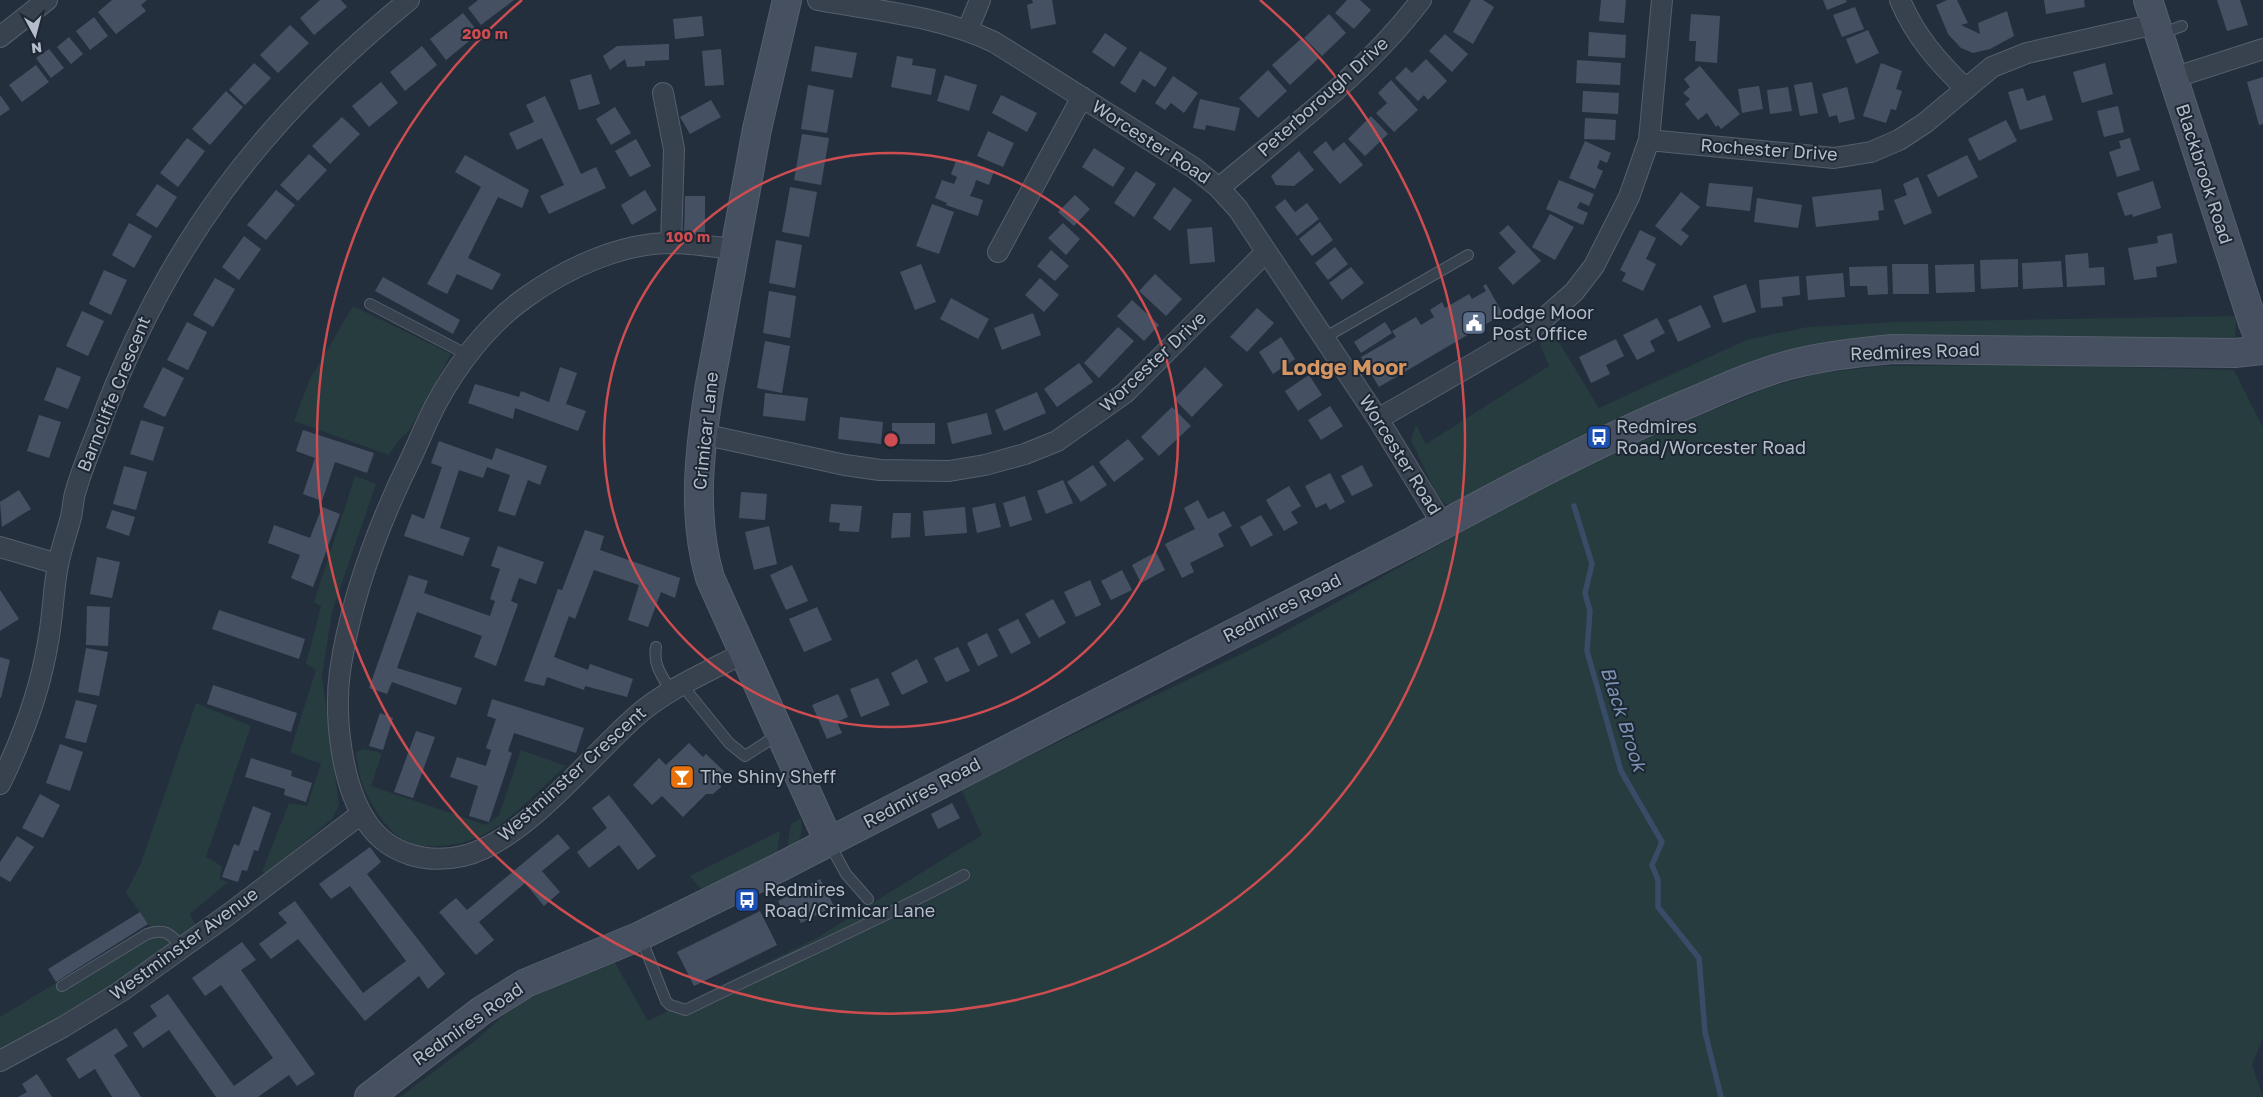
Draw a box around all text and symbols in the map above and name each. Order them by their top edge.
north arrow [10,10,60,60]
text: 200 m [462,24,508,42]
street label: Peterborough Drive [1252,32,1392,161]
text: N [30,39,43,57]
street label: Worcester Road [1088,95,1215,188]
street label: Blackbrook Road [2172,101,2238,247]
street label: Rochester Drive [1700,133,1838,165]
text: 100 m [666,227,710,245]
place label: Lodge Moor Post Office [1492,301,1594,344]
street label: Worcester Drive [1094,306,1210,416]
public building icon: Lodge Moor Post Office [1461,310,1487,336]
street label: Barncliffe Crescent [72,312,154,475]
street label: Redmires Road [1850,338,1980,364]
district label: Lodge Moor [1281,353,1407,380]
street label: Crimicar Lane [688,371,722,491]
street label: Worcester Road [1355,390,1447,518]
place label: Redmires Road/Worcester Road [1616,415,1806,458]
bus stop icon: Redmires Road/Worcester Road [1586,424,1612,450]
centre of rings [882,431,900,449]
street label: Redmires Road [1219,568,1344,646]
water label: Black Brook [1597,664,1653,776]
street label: Westminster Crescent [493,701,650,846]
street label: Redmires Road [859,752,984,832]
bar icon: The Shiny Sheff [669,764,695,790]
place label: The Shiny Sheff [700,765,836,787]
place label: Redmires Road/Crimicar Lane [764,878,935,921]
street label: Westminster Avenue [105,882,262,1004]
bus stop icon: Redmires Road/Crimicar Lane [734,887,760,913]
street label: Redmires Road [408,977,527,1069]

